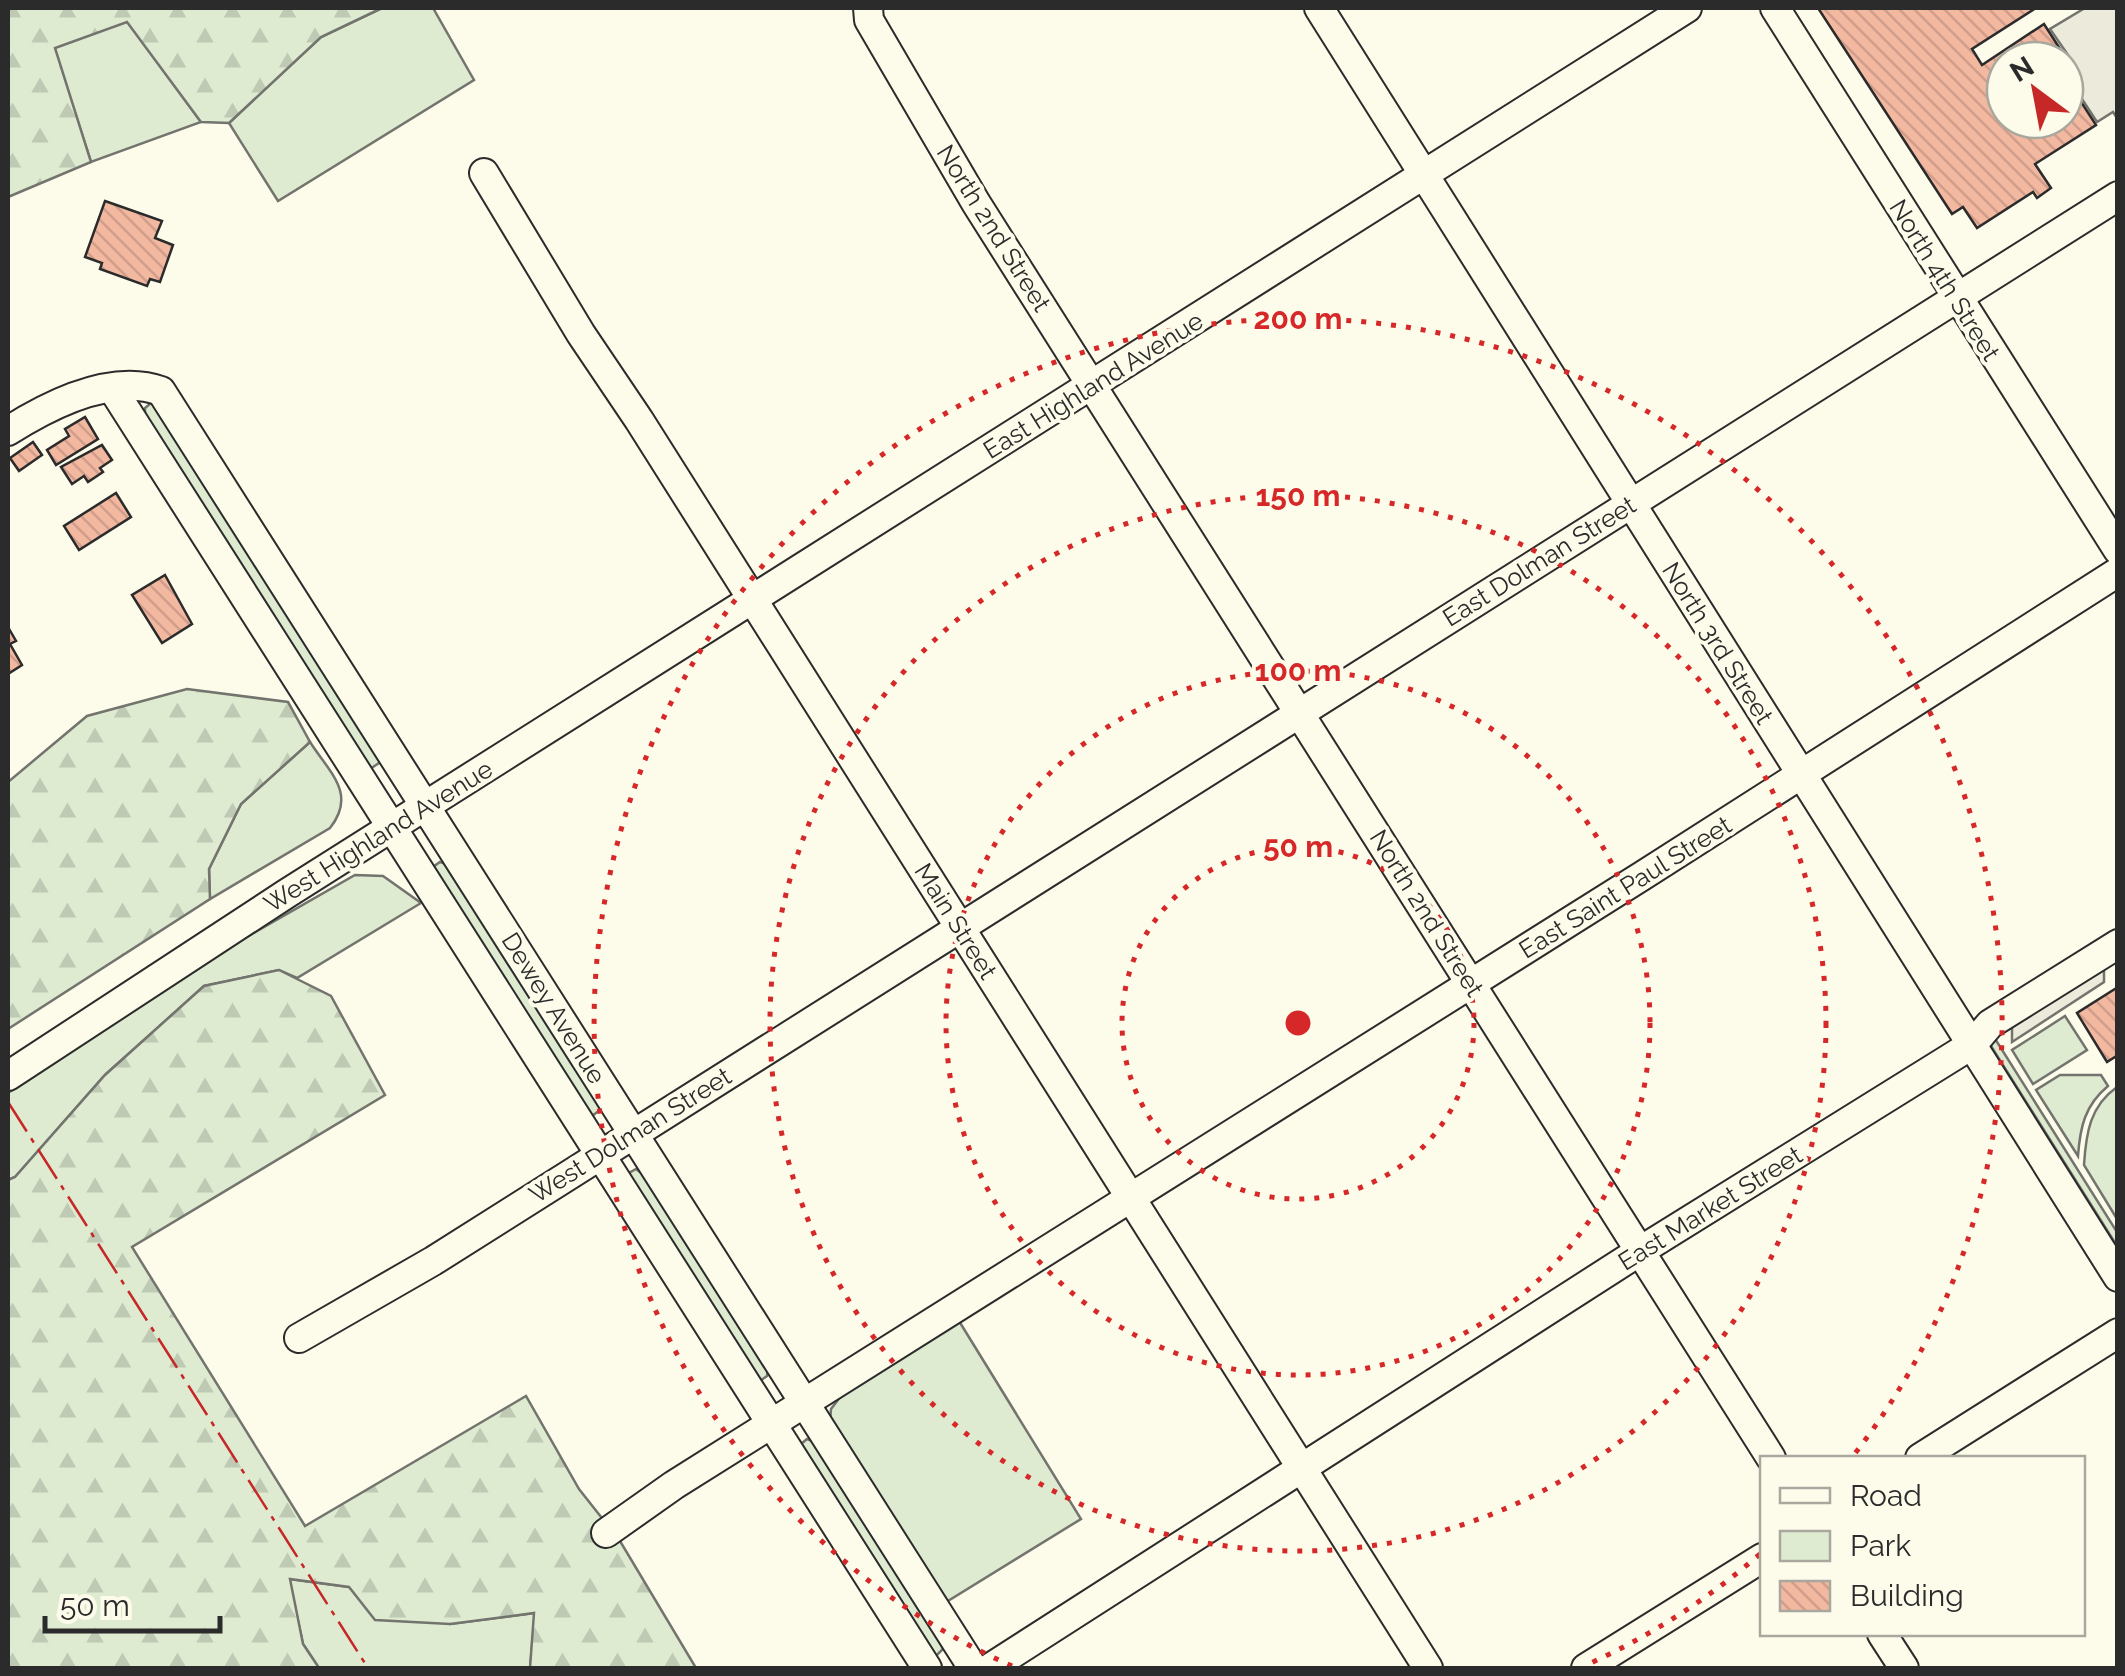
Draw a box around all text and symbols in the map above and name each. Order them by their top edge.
north arrow [1985,40,2085,140]
text: N [2004,50,2040,89]
street label: North 2nd Street [931,139,1058,317]
street label: North 4th Street [1883,194,2007,367]
text: 200 m [1254,301,1342,336]
street label: East Highland Avenue [978,305,1208,465]
text: 150 m [1256,478,1341,513]
street label: East Dolman Street [1437,489,1642,633]
street label: North 3rd Street [1656,557,1780,730]
text: 100 m [1255,653,1341,688]
street label: West Highland Avenue [258,753,498,919]
street label: East Saint Paul Street [1513,809,1737,965]
street label: North 2nd Street [1364,824,1491,1002]
text: 50 m [1263,829,1333,864]
street label: Main Street [909,857,1004,985]
street label: Dewey Avenue [496,927,612,1089]
centre of rings [1280,1005,1316,1041]
street label: West Dolman Street [524,1060,737,1209]
street label: East Market Street [1613,1139,1808,1277]
legend [1760,1456,2085,1636]
text: Road [1850,1478,1922,1513]
text: Park [1850,1528,1911,1563]
scale bar [45,1571,220,1633]
text: Building [1850,1578,1964,1613]
text: 50 m [60,1588,130,1623]

